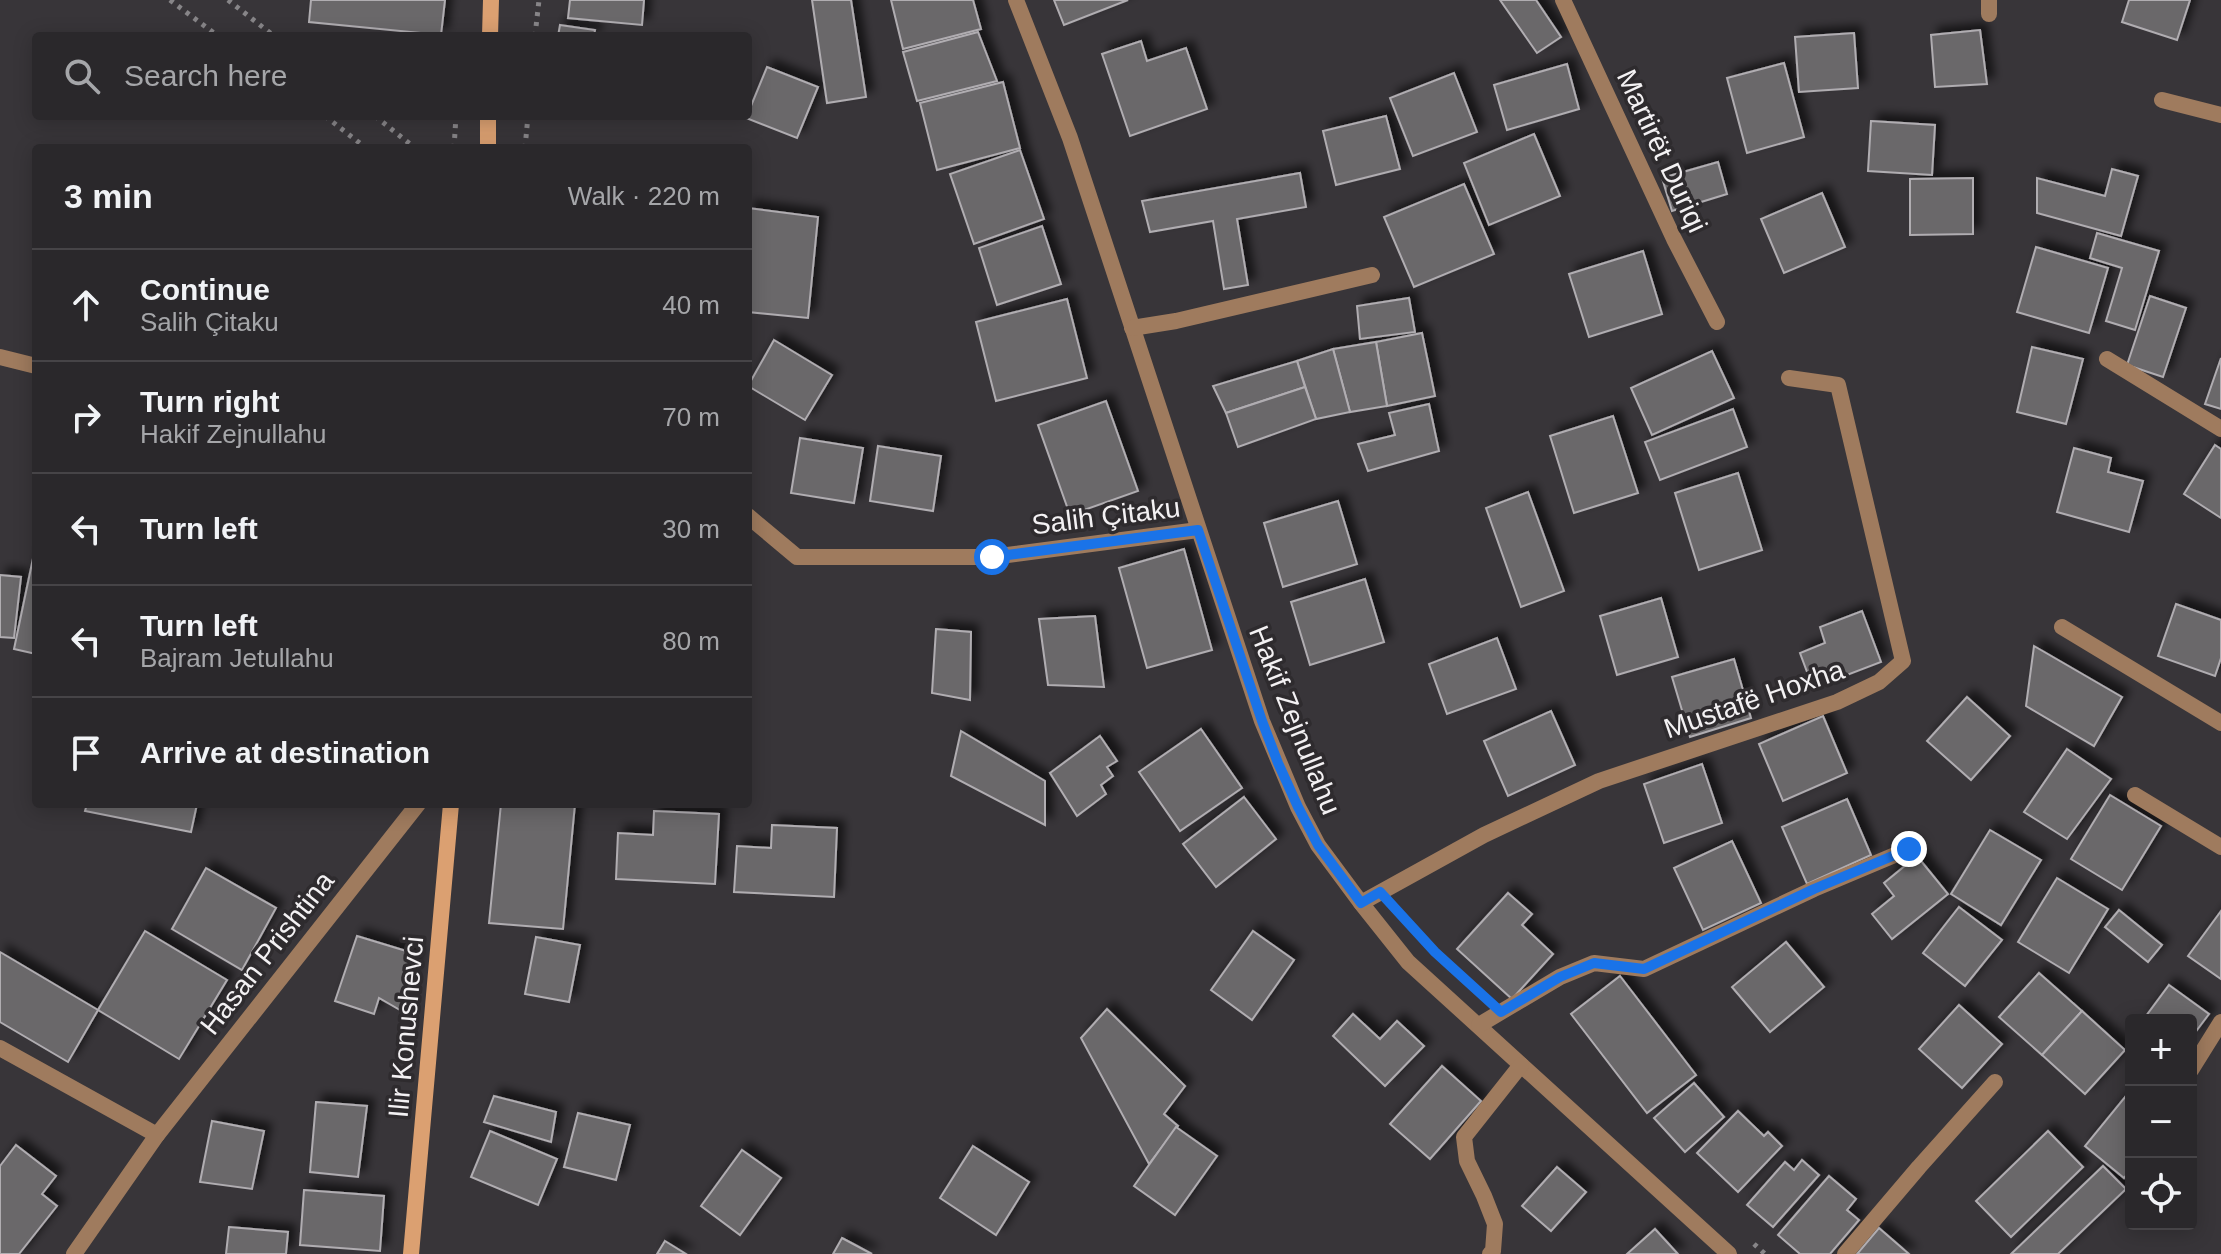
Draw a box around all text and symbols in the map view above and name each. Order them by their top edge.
search box [32,32,752,120]
icon: search [60,54,104,98]
text: Search here [124,59,287,92]
street label: Martirët Duriqi [1611,65,1713,237]
text: 3 min [64,177,153,215]
text: Walk · 220 m [568,181,720,211]
text: Continue [140,273,270,306]
icon: ahead [64,283,108,327]
text: 40 m [662,290,720,320]
text: Salih Çitaku [140,307,279,337]
text: Turn right [140,385,279,418]
icon: right [64,395,108,439]
text: 70 m [662,402,720,432]
text: Hakif Zejnullahu [140,419,326,449]
street label: Salih Çitaku [1030,492,1182,540]
icon: left [64,507,108,551]
text: Turn left [140,512,258,545]
text: 30 m [662,514,720,544]
route start [974,539,1010,575]
text: Turn left [140,609,258,642]
icon: left [64,619,108,663]
street label: Hakif Zejnullahu [1243,621,1347,819]
text: 80 m [662,626,720,656]
text: Bajram Jetullahu [140,643,334,673]
street label: Mustafë Hoxha [1660,654,1848,744]
icon: arrive [64,731,108,775]
text: Arrive at destination [140,736,430,769]
route end [1891,831,1927,867]
street label: Hasan Prishtina [194,865,340,1040]
street label: Ilir Konushevci [383,935,429,1119]
map controls [2125,1014,2197,1230]
button: + [2125,1014,2197,1086]
button: − [2125,1086,2197,1158]
button: locate [2125,1158,2197,1230]

